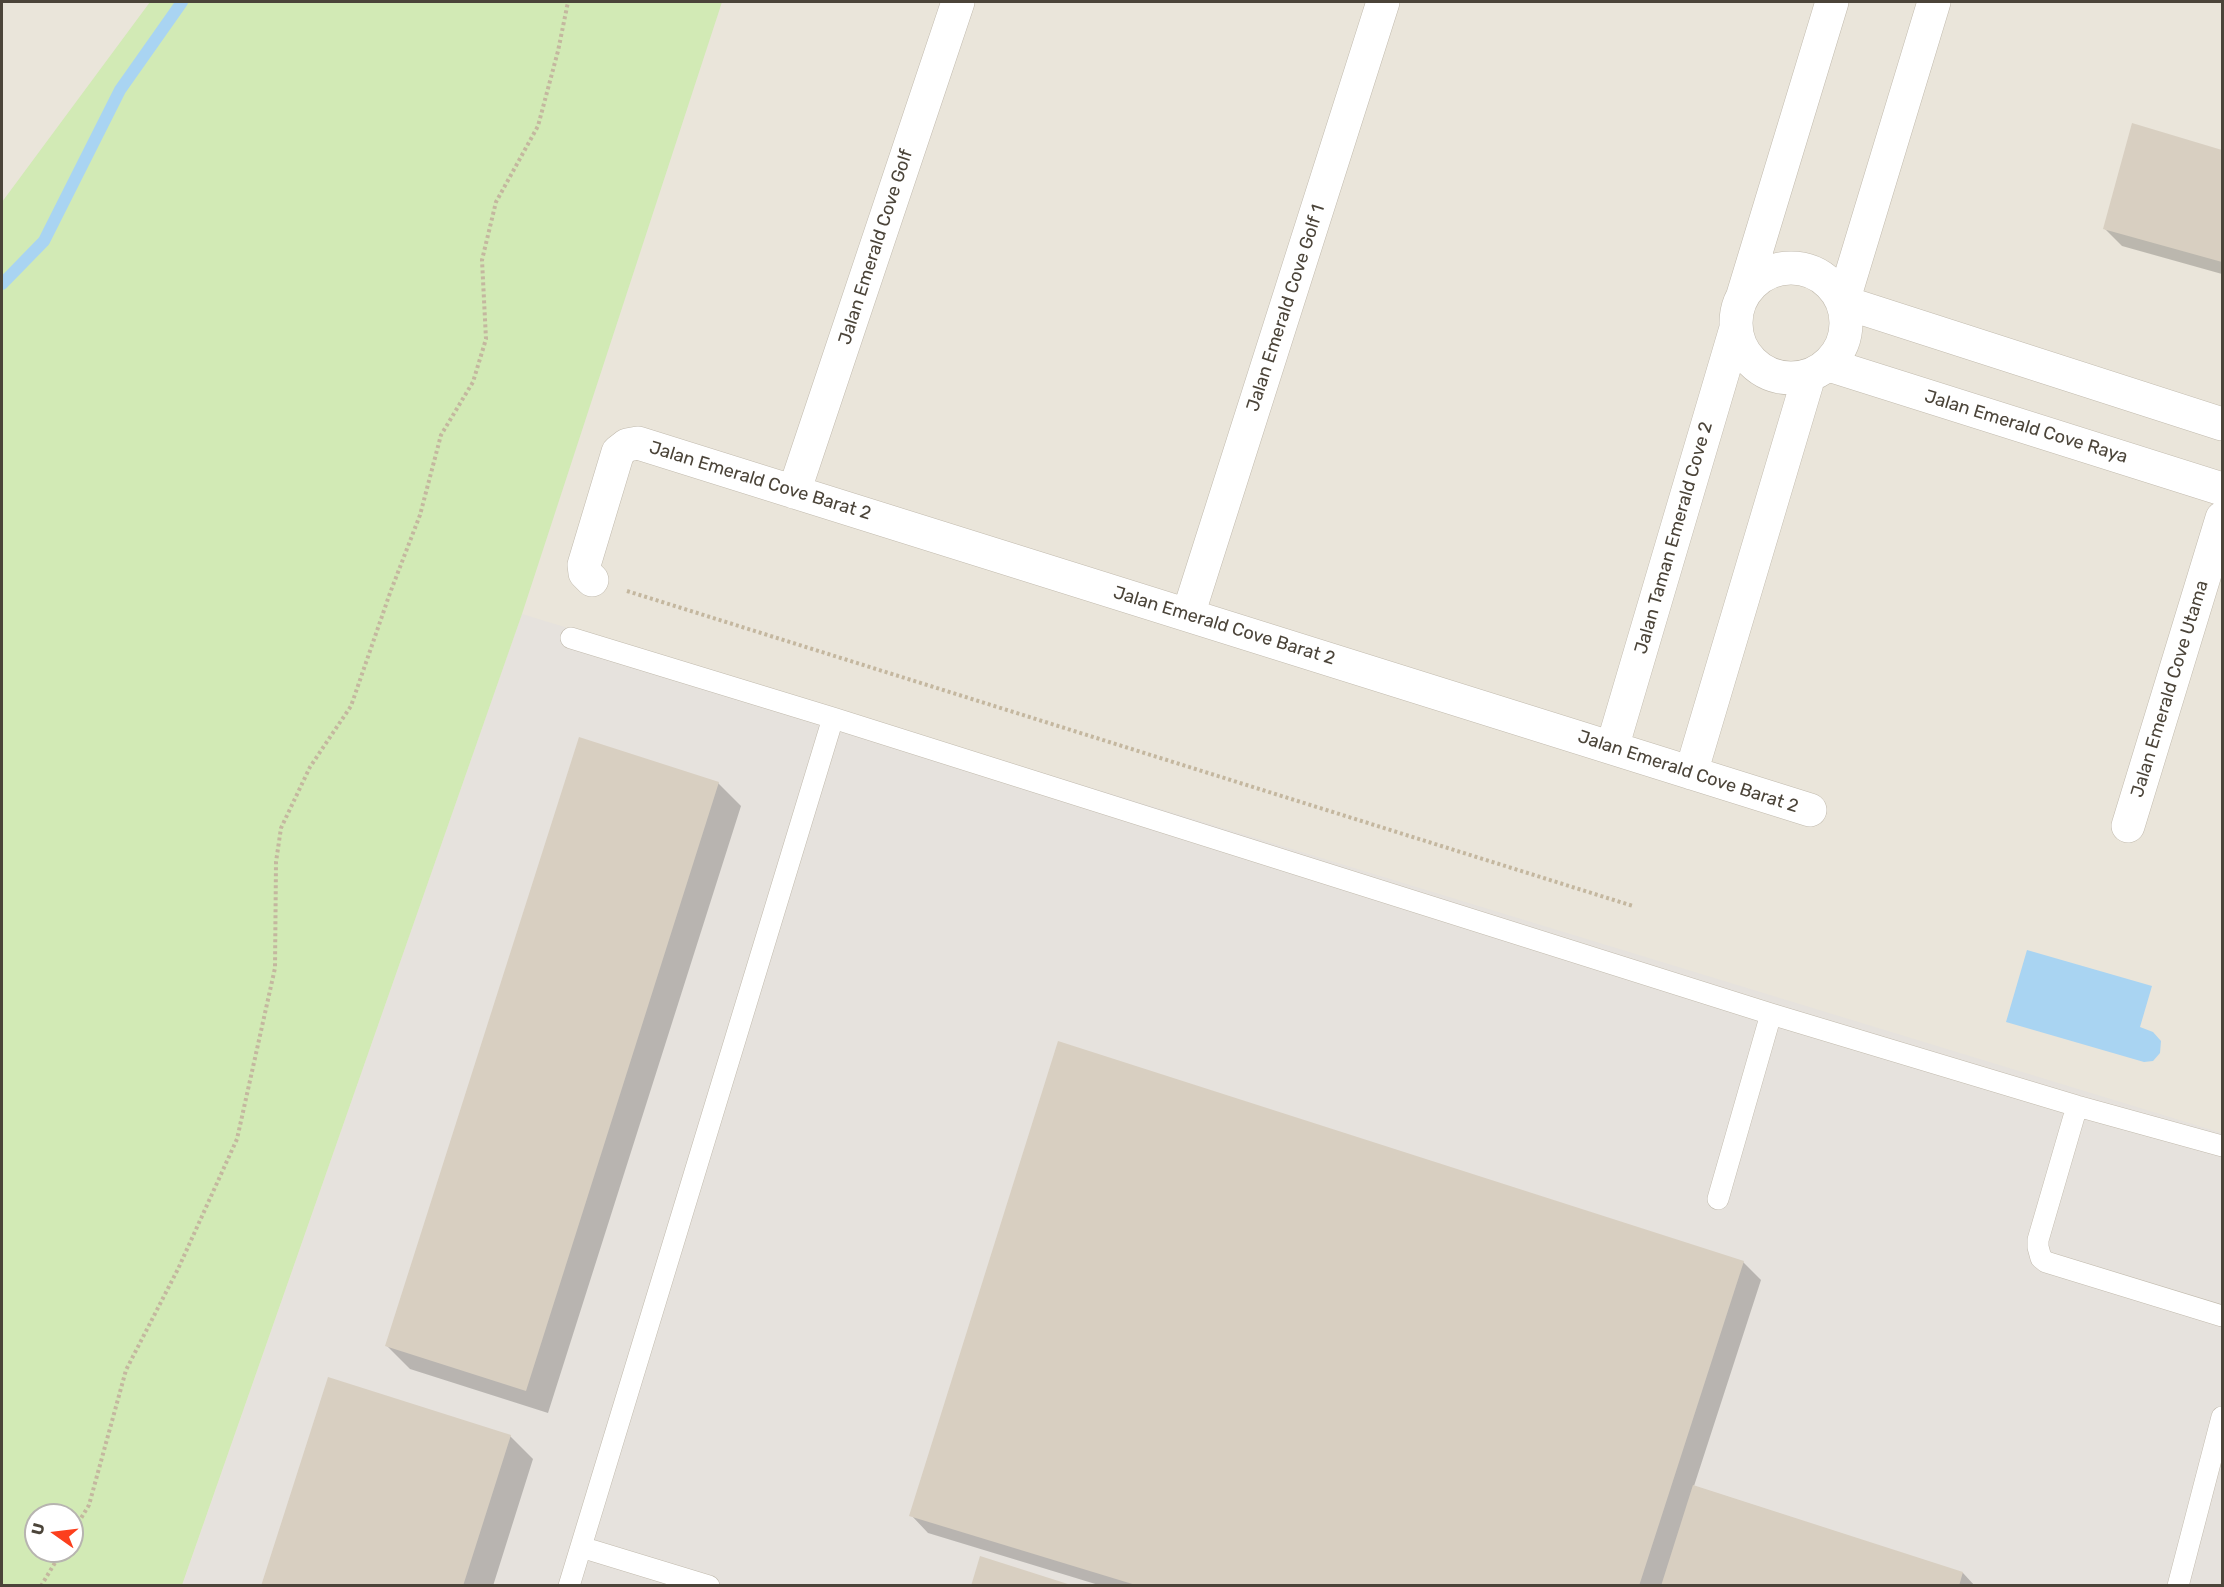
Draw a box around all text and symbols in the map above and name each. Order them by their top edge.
street label: Jalan Emerald Cove Golf [834,147,918,347]
street label: Jalan Emerald Cove Golf 1 [1242,202,1330,414]
street label: Jalan Emerald Cove Raya [1922,386,2130,468]
street label: Jalan Taman Emerald Cove 2 [1630,419,1718,657]
street label: Jalan Emerald Cove Barat 2 [647,437,873,525]
street label: Jalan Emerald Cove Utama [2127,578,2213,800]
street label: Jalan Emerald Cove Barat 2 [1111,582,1337,670]
street label: Jalan Emerald Cove Barat 2 [1575,726,1801,818]
north arrow [24,1503,84,1563]
text: U [27,1521,49,1537]

